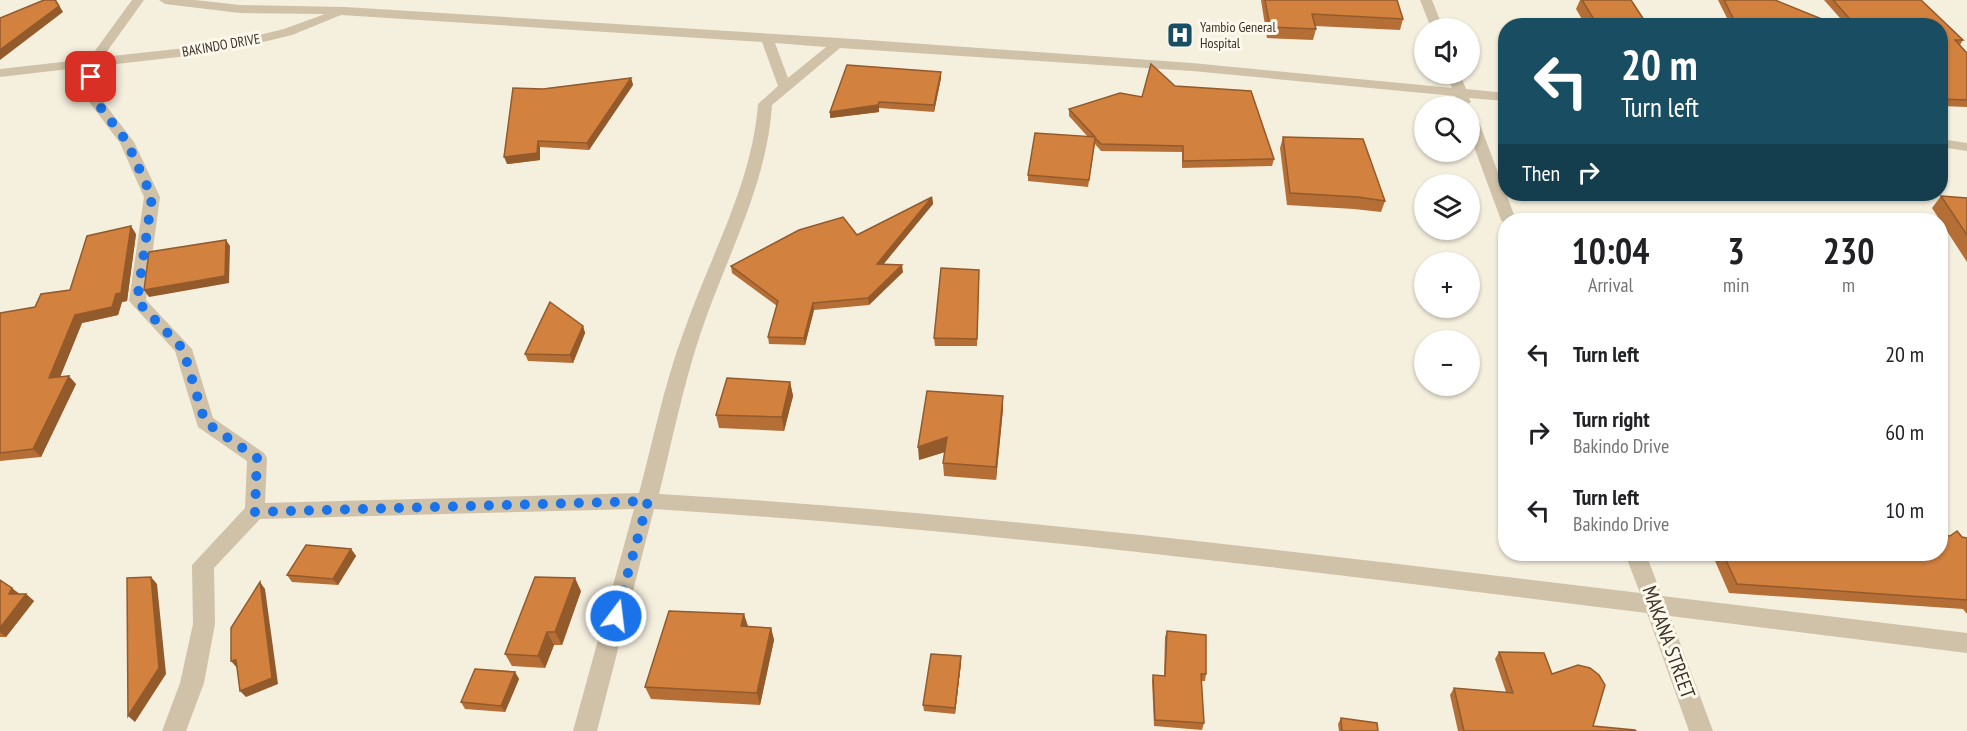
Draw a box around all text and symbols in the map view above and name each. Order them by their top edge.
place label: Yambio General Hospital [1200,18,1276,52]
map controls [1414,18,1480,396]
button: sound [1414,18,1480,84]
hospital icon: Yambio General Hospital [1165,20,1195,50]
street label: BAKINDO DRIVE [181,29,261,61]
text: 20 m [1621,37,1698,92]
icon: left [1522,42,1600,120]
pin [65,51,116,102]
icon: arrive [74,60,107,93]
text: Turn left [1621,90,1699,124]
button: search [1414,96,1480,162]
icon: right [1572,156,1605,189]
text: Then [1522,159,1560,187]
button: layers [1414,174,1480,240]
text: 10:04 [1572,227,1649,274]
text: 3 [1727,227,1745,274]
text: 230 [1823,227,1874,274]
button: + [1414,252,1480,318]
text: Arrival [1588,272,1633,298]
text: min [1723,272,1749,298]
text: m [1842,272,1855,298]
button: − [1414,330,1480,396]
icon: left [1522,338,1555,371]
text: Turn left [1573,340,1639,368]
text: 20 m [1885,340,1924,368]
text: Turn right [1573,405,1650,433]
icon: right [1522,416,1555,449]
text: 60 m [1885,418,1924,446]
text: Bakindo Drive [1573,433,1669,459]
text: Turn left [1573,483,1639,511]
icon: left [1522,494,1555,527]
text: 10 m [1885,496,1924,524]
text: Bakindo Drive [1573,511,1669,537]
street label: MAKANA STREET [1637,582,1701,702]
position arrow [584,584,648,648]

